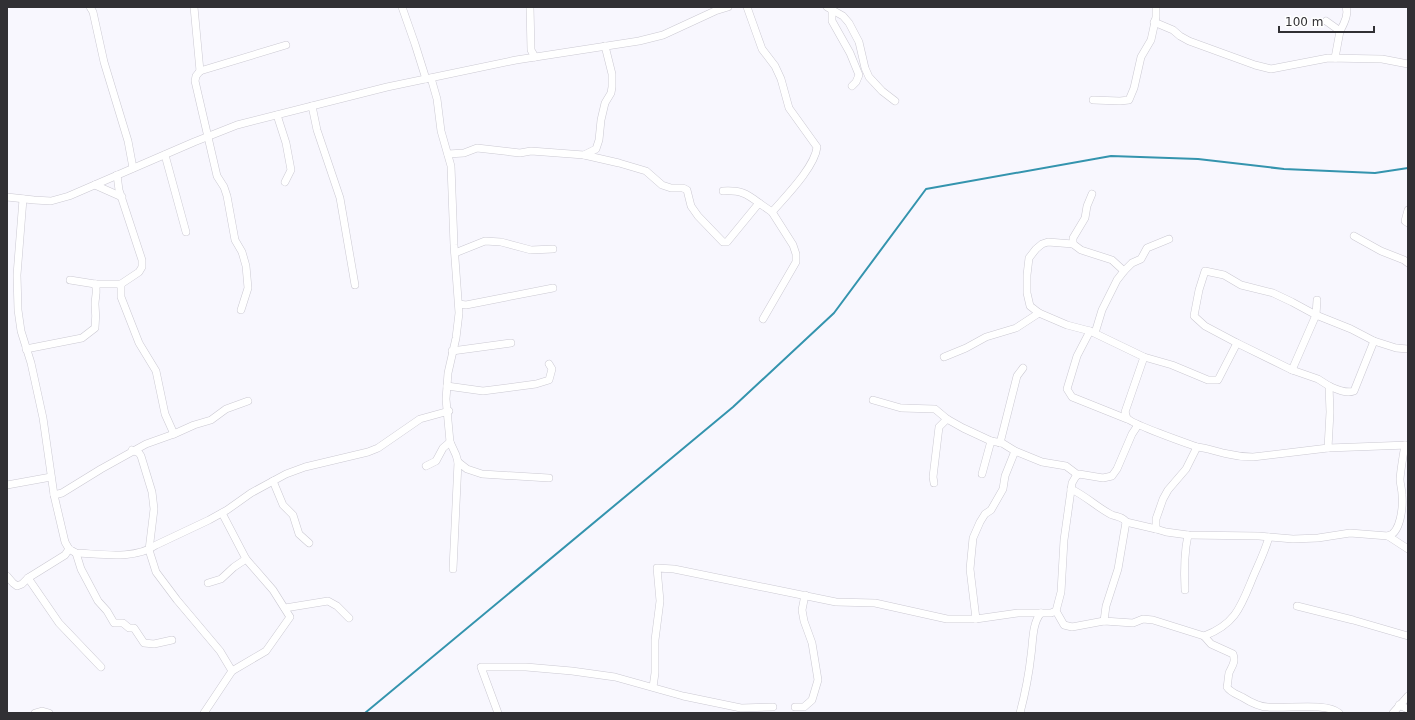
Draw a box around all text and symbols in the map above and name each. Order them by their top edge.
scale bar [1279,8,1374,34]
text: 100 m [1285,15,1323,29]

